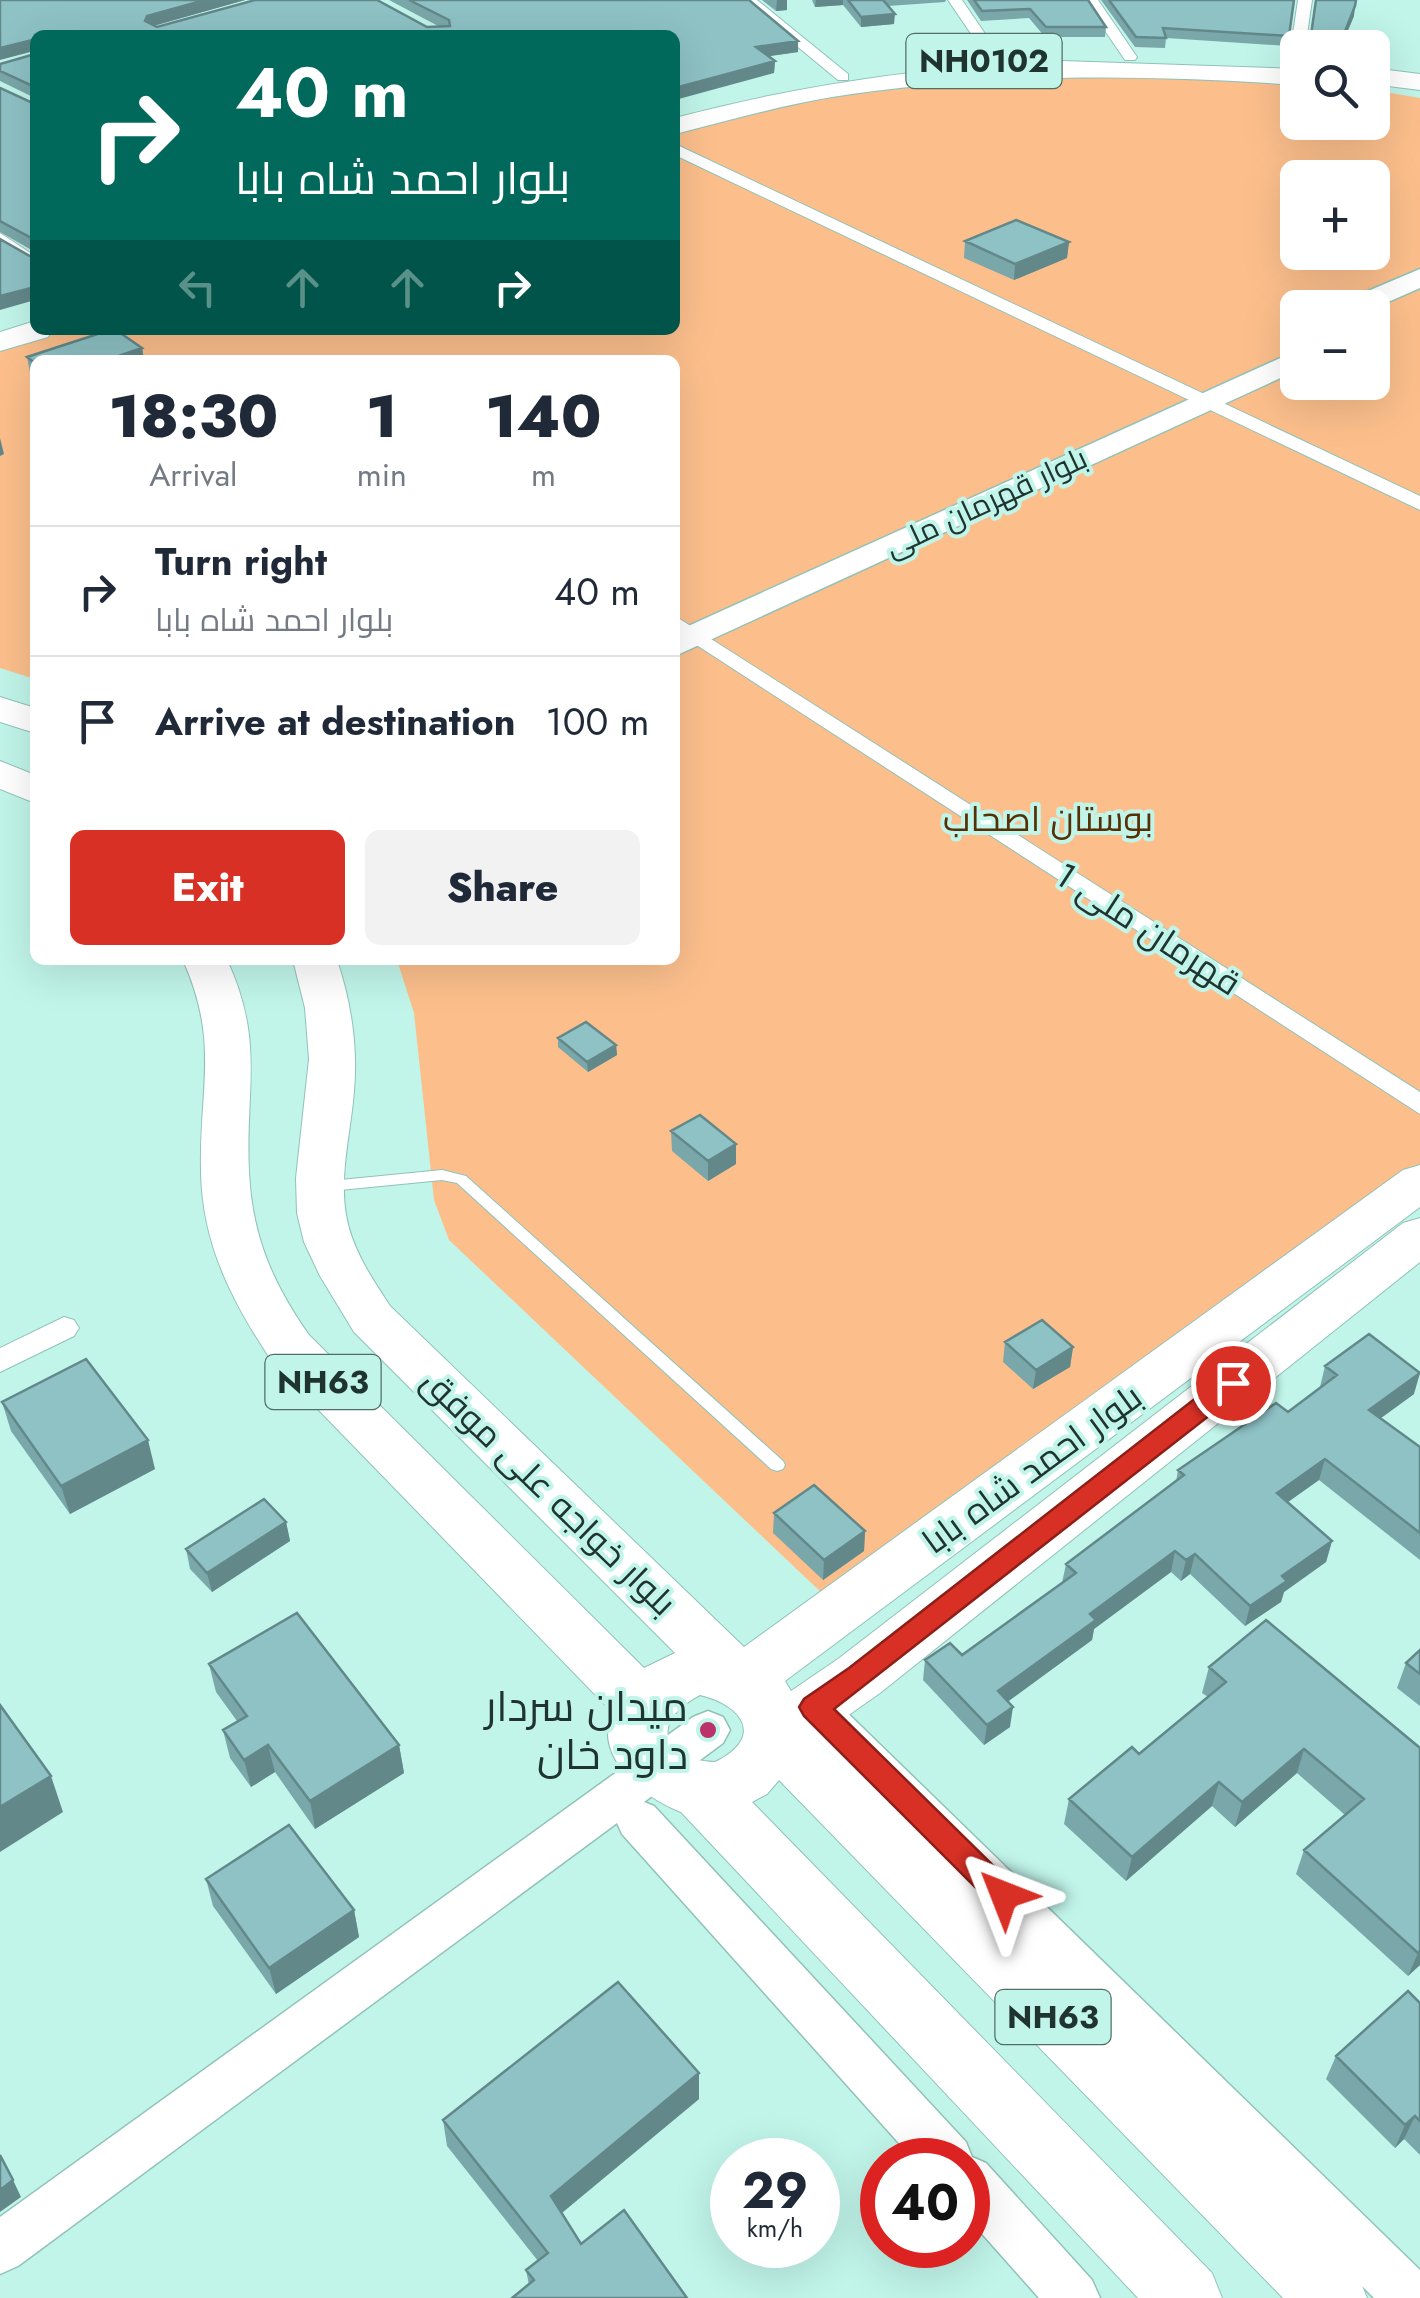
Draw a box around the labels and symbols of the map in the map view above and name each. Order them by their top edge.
road number: NH0102 [906,34,1062,88]
street label: بلوار قهرمان ملی [878,436,1094,568]
park label: بوستان اصحاب [943,794,1153,844]
street label: قهرمان ملی 1 [1046,850,1250,1008]
pin [1191,1341,1276,1426]
road number: NH63 [266,1355,380,1409]
street label: بلوار خواجه علی موفق [410,1357,688,1627]
street label: بلوار احمد شاه بابا [912,1372,1152,1566]
place label: میدان سردار داود خان [483,1676,688,1785]
marker: میدان سردار داود خان [697,1719,719,1741]
position arrow [952,1843,1056,1947]
road number: NH63 [996,1990,1110,2044]
speed limit sign: 40 [860,2138,990,2268]

